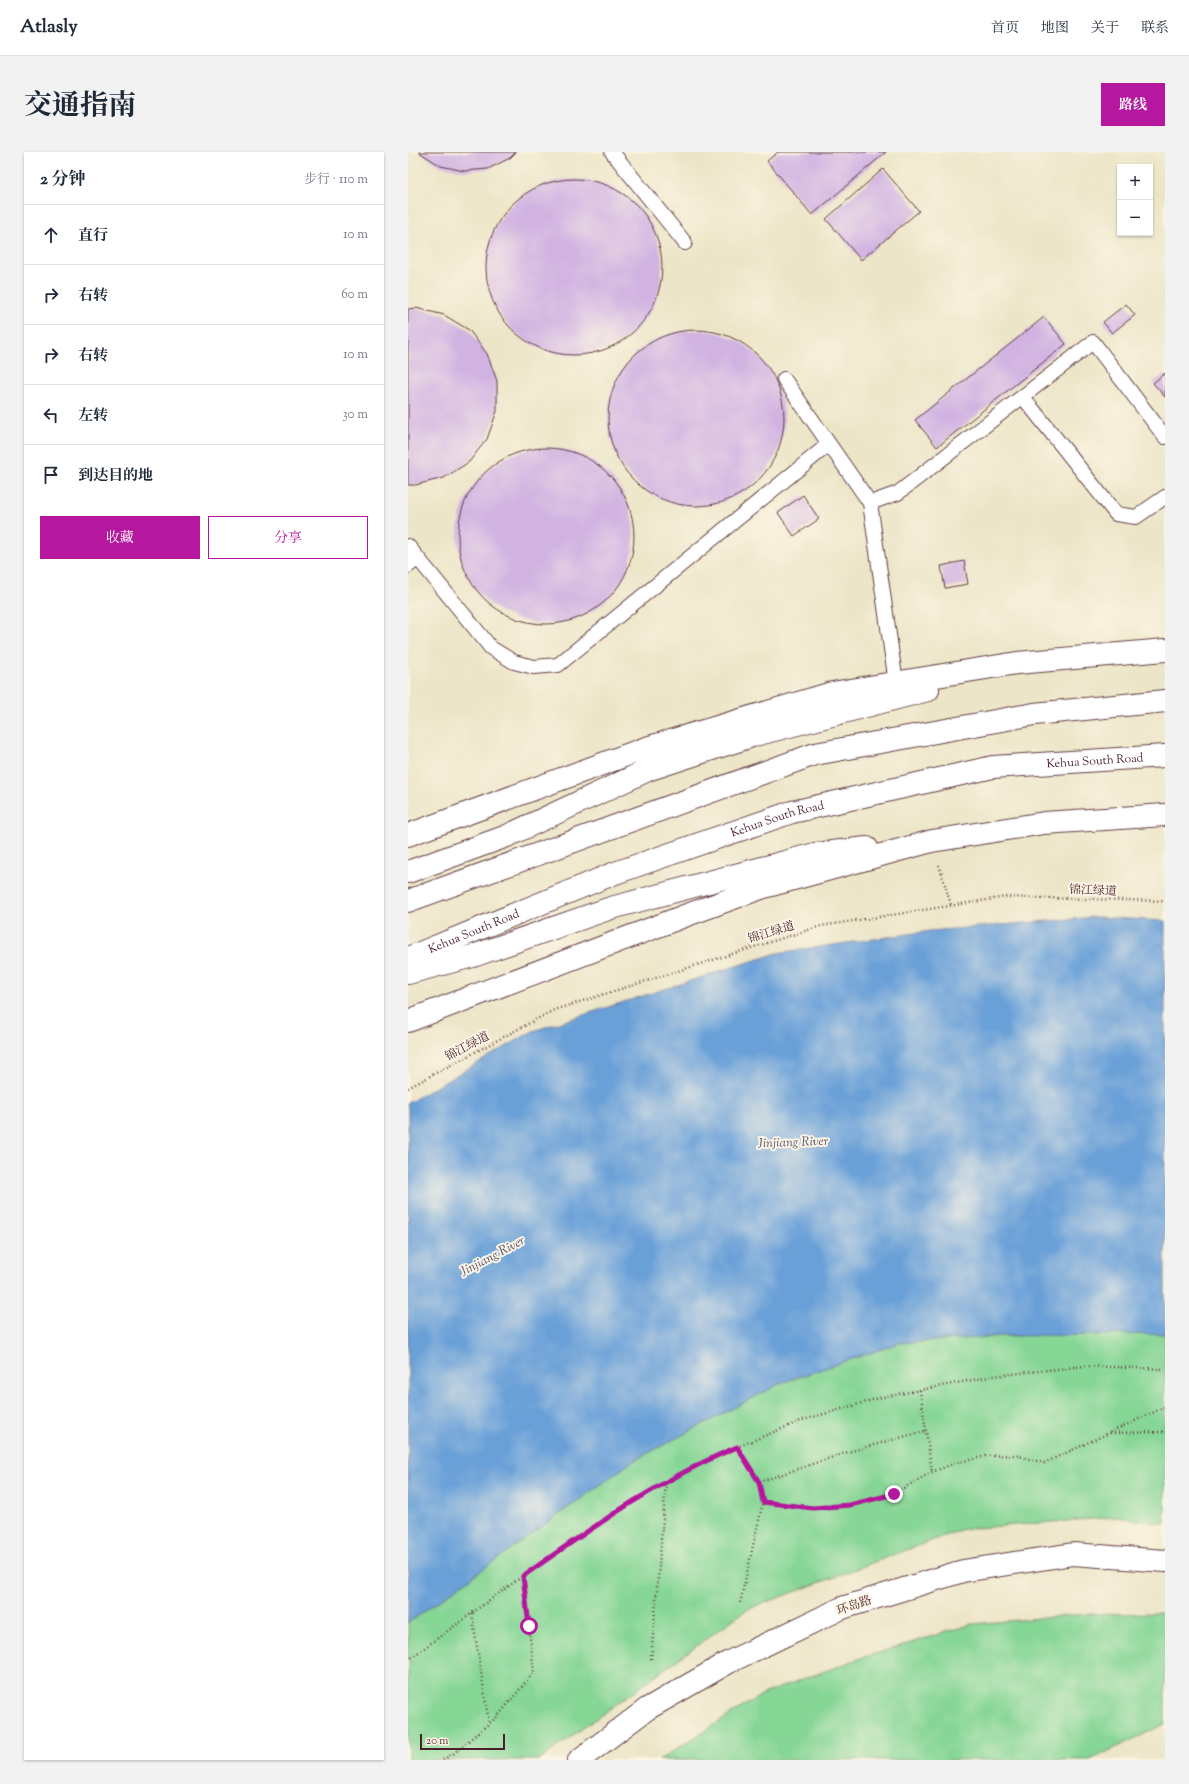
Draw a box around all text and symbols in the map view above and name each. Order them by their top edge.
text: Atlasly [20,14,78,41]
text: 首页 [991,19,1019,39]
text: 地图 [1041,19,1069,39]
text: 关于 [1091,19,1119,39]
text: 联系 [1141,19,1169,39]
button: 路线 [1101,83,1165,126]
text: 交通指南 [24,87,136,127]
map controls [1117,164,1153,236]
button: + [1117,164,1153,200]
text: 2 分钟 [40,168,86,192]
text: 步行 · 110 m [304,171,368,189]
button: − [1117,200,1153,236]
icon: ahead [40,224,62,246]
text: 直行 [78,226,108,247]
text: 10 m [343,226,368,244]
icon: right [40,284,62,306]
text: 右转 [78,286,108,307]
text: 60 m [341,286,368,304]
icon: right [40,344,62,366]
text: 右转 [78,346,108,367]
text: 10 m [343,346,368,364]
icon: left [40,404,62,426]
text: 左转 [78,406,108,427]
text: 30 m [342,406,368,424]
icon: arrive [40,464,62,486]
text: 到达目的地 [78,466,153,487]
button: 收藏 [40,516,200,559]
button: 分享 [208,516,368,559]
street label: Kehua South Road [1046,749,1144,774]
street label: Kehua South Road [728,797,826,842]
street label: 锦江绿道 [1069,881,1117,901]
street label: Kehua South Road [426,905,523,959]
street label: 锦江绿道 [746,917,797,949]
street label: 锦江绿道 [442,1028,493,1066]
water label: Jinjiang River [757,1133,829,1153]
water label: Jinjiang River [457,1232,529,1282]
route end [885,1485,903,1503]
street label: 环岛路 [834,1592,874,1620]
route start [520,1617,538,1635]
scale bar [420,1732,505,1751]
text: 20 m [426,1733,448,1749]

